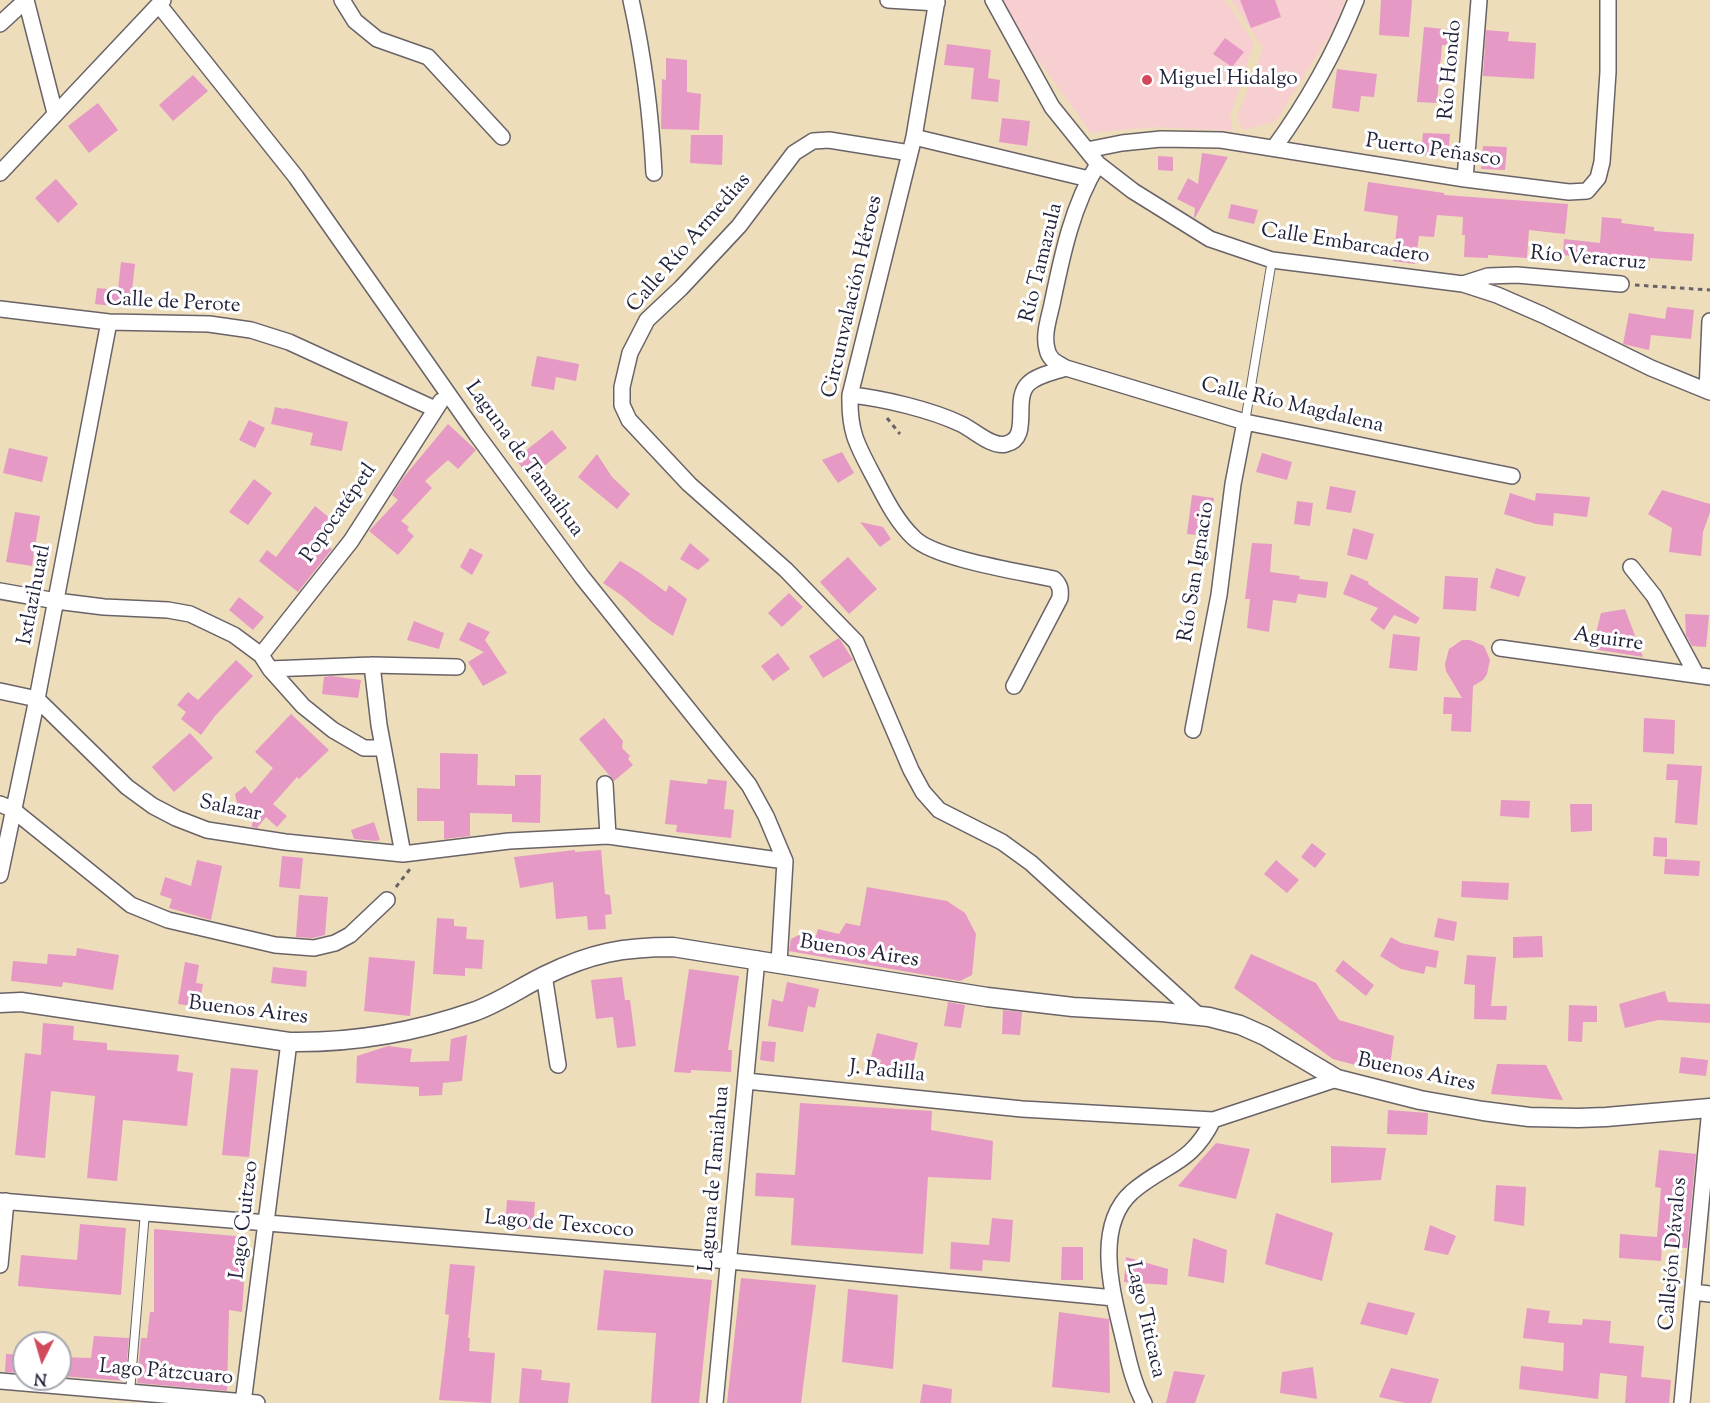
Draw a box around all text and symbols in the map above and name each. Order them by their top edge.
street label: Río Hondo [1435,19,1469,121]
place label: Miguel Hidalgo [1159,67,1298,93]
marker: Miguel Hidalgo [1140,73,1154,87]
street label: Puerto Peñasco [1364,130,1502,174]
street label: Calle Río Armedias [623,169,757,319]
street label: Circunvalación Héroes [818,193,890,401]
street label: Río Tamazula [1016,201,1070,325]
street label: Calle Embarcadero [1259,219,1431,271]
street label: Río Veracruz [1529,242,1647,278]
street label: Calle de Perote [105,288,241,320]
street label: Calle Río Magdalena [1198,374,1386,440]
street label: Laguna de Tamaihua [458,377,588,543]
street label: Popocatépetl [297,459,383,569]
street label: Río San Ignacio [1174,500,1222,644]
street label: Ixtlazihuatl [14,543,58,647]
street label: Aguirre [1571,624,1645,658]
street label: Salazar [197,791,263,829]
street label: Buenos Aires [798,931,920,975]
street label: Buenos Aires [187,992,309,1032]
street label: Buenos Aires [1355,1049,1477,1099]
street label: J. Padilla [848,1056,926,1090]
street label: Laguna de Tamiahua [695,1085,737,1273]
street label: Lago Cuitzeo [226,1159,266,1281]
street label: Callejón Dávalos [1656,1176,1694,1332]
street label: Lago de Texcoco [483,1207,635,1245]
street label: Lago Titicaca [1118,1259,1170,1381]
north arrow [12,1331,72,1391]
street label: Lago Pátzcuaro [98,1356,234,1392]
text: N [33,1365,48,1389]

